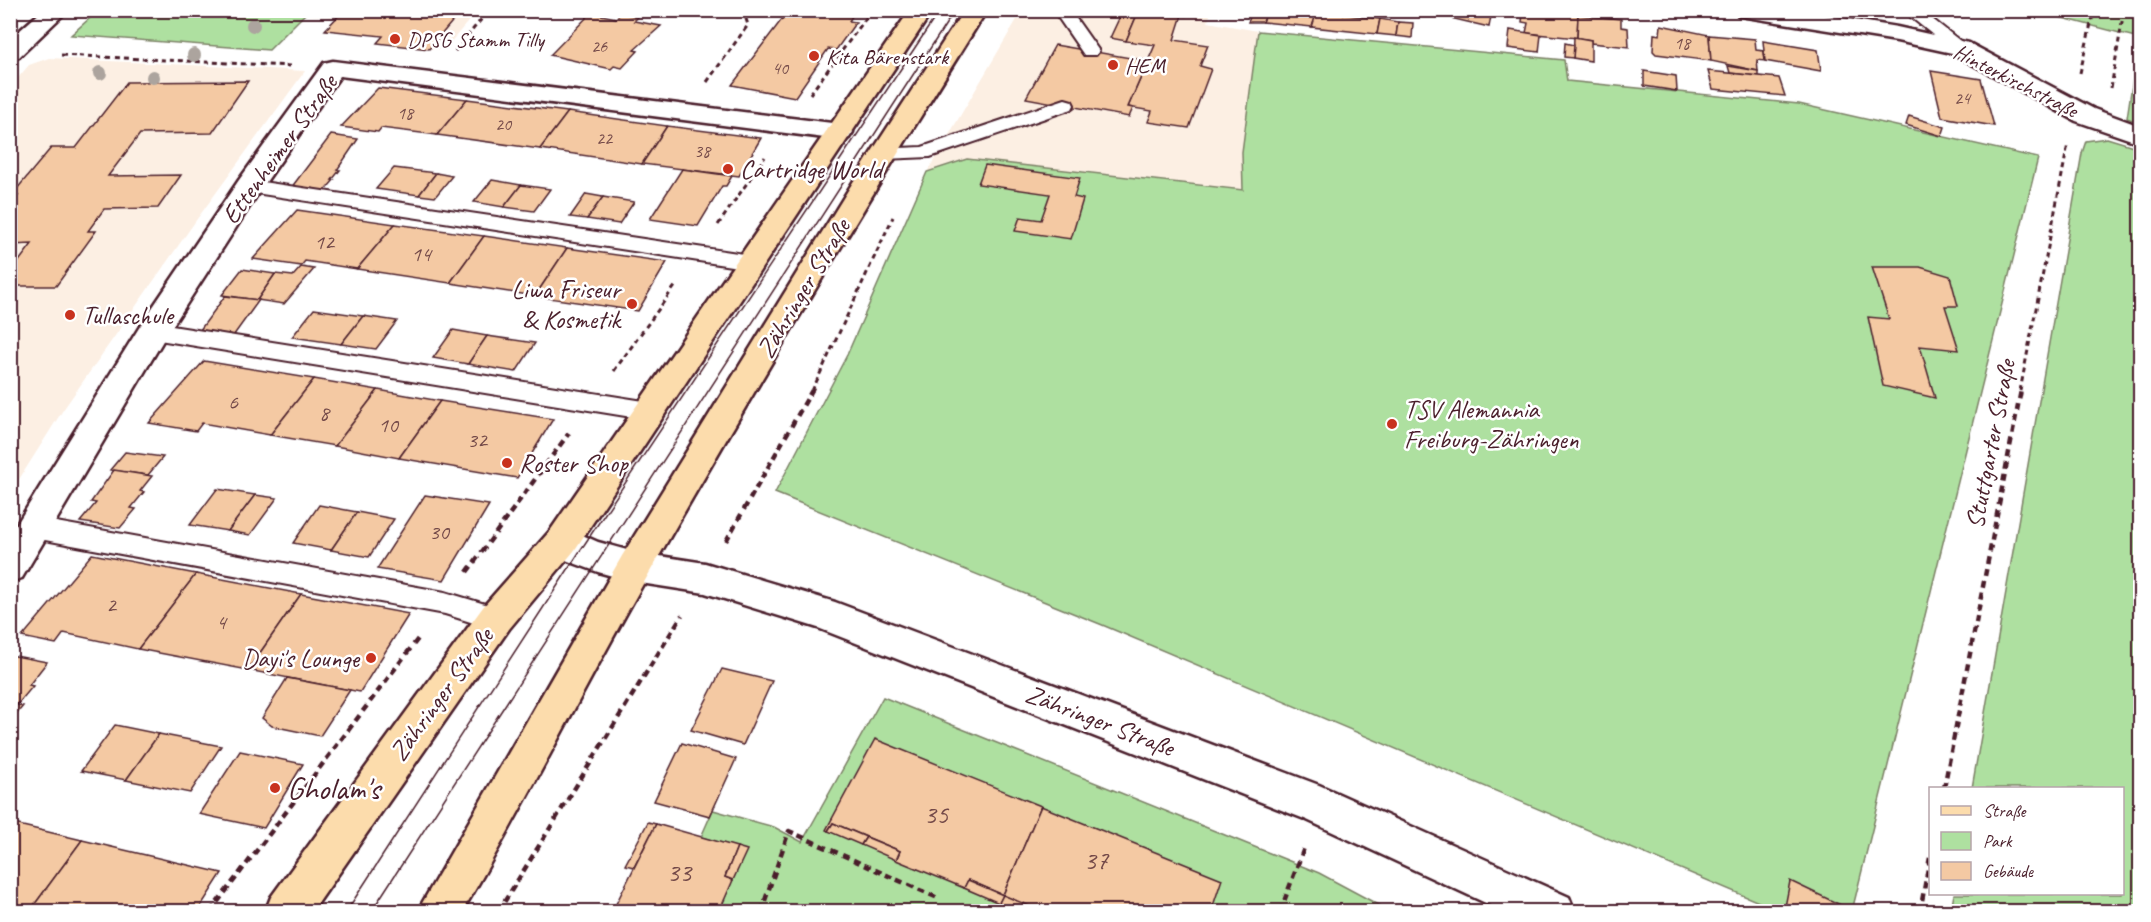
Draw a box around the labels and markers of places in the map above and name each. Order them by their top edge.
place label: DPSG Stamm Tilly [407,26,546,54]
marker: DPSG Stamm Tilly [388,32,402,46]
place label: Kita Bärenstark [826,43,950,71]
marker: Kita Bärenstark [807,49,821,63]
place label: HEM [1125,52,1167,80]
marker: HEM [1106,58,1120,72]
place label: Cartridge World [740,153,886,186]
marker: Cartridge World [721,162,735,176]
place label: Liwa Friseur & Kosmetik [512,273,623,336]
marker: Liwa Friseur & Kosmetik [625,297,639,311]
place label: Tullaschule [82,299,176,332]
marker: Tullaschule [63,308,77,322]
place label: TSV Alemannia Freiburg-Zähringen [1404,393,1579,456]
marker: TSV Alemannia Freiburg-Zähringen [1385,417,1399,431]
place label: Roster Shop [519,447,630,480]
marker: Roster Shop [500,456,514,470]
place label: Dayi's Lounge [242,642,361,675]
marker: Dayi's Lounge [364,651,378,665]
place label: Gholam's [287,768,383,809]
marker: Gholam's [268,781,282,795]

